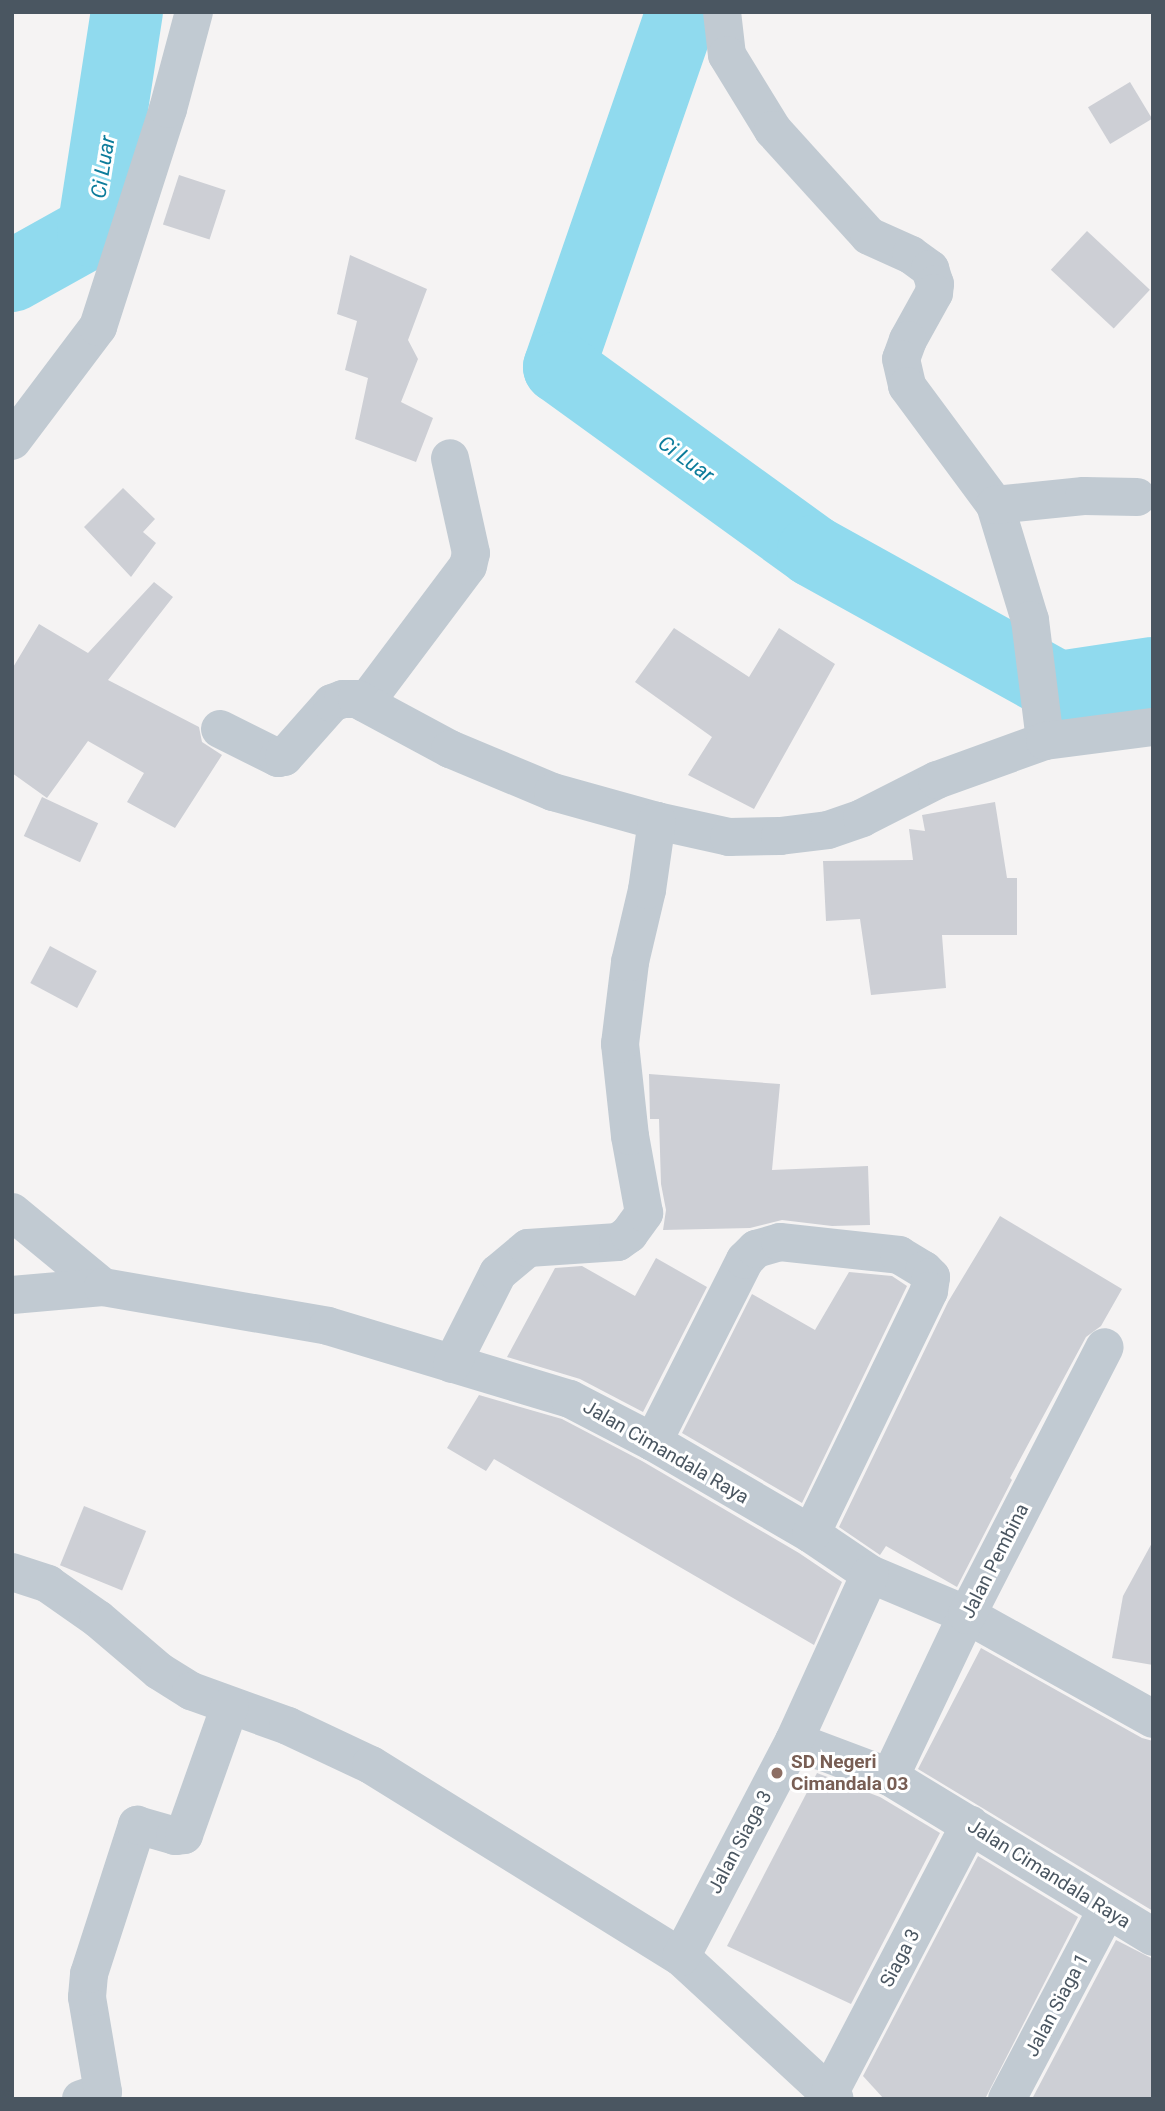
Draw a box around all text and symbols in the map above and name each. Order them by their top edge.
water label: Ci Luar [86,134,120,200]
water label: Ci Luar [653,430,719,488]
street label: Jalan Cimandala Raya [579,1395,753,1509]
street label: Jalan Pembina [956,1500,1034,1622]
place label: SD Negeri Cimandala 03 [791,1751,908,1795]
marker: SD Negeri Cimandala 03 [769,1765,785,1781]
street label: Jalan Siaga 3 [703,1786,777,1898]
street label: Jalan Cimandala Raya [964,1815,1134,1933]
street label: Siaga 3 [875,1925,925,1991]
street label: Jalan Siaga 1 [1020,1949,1094,2061]

